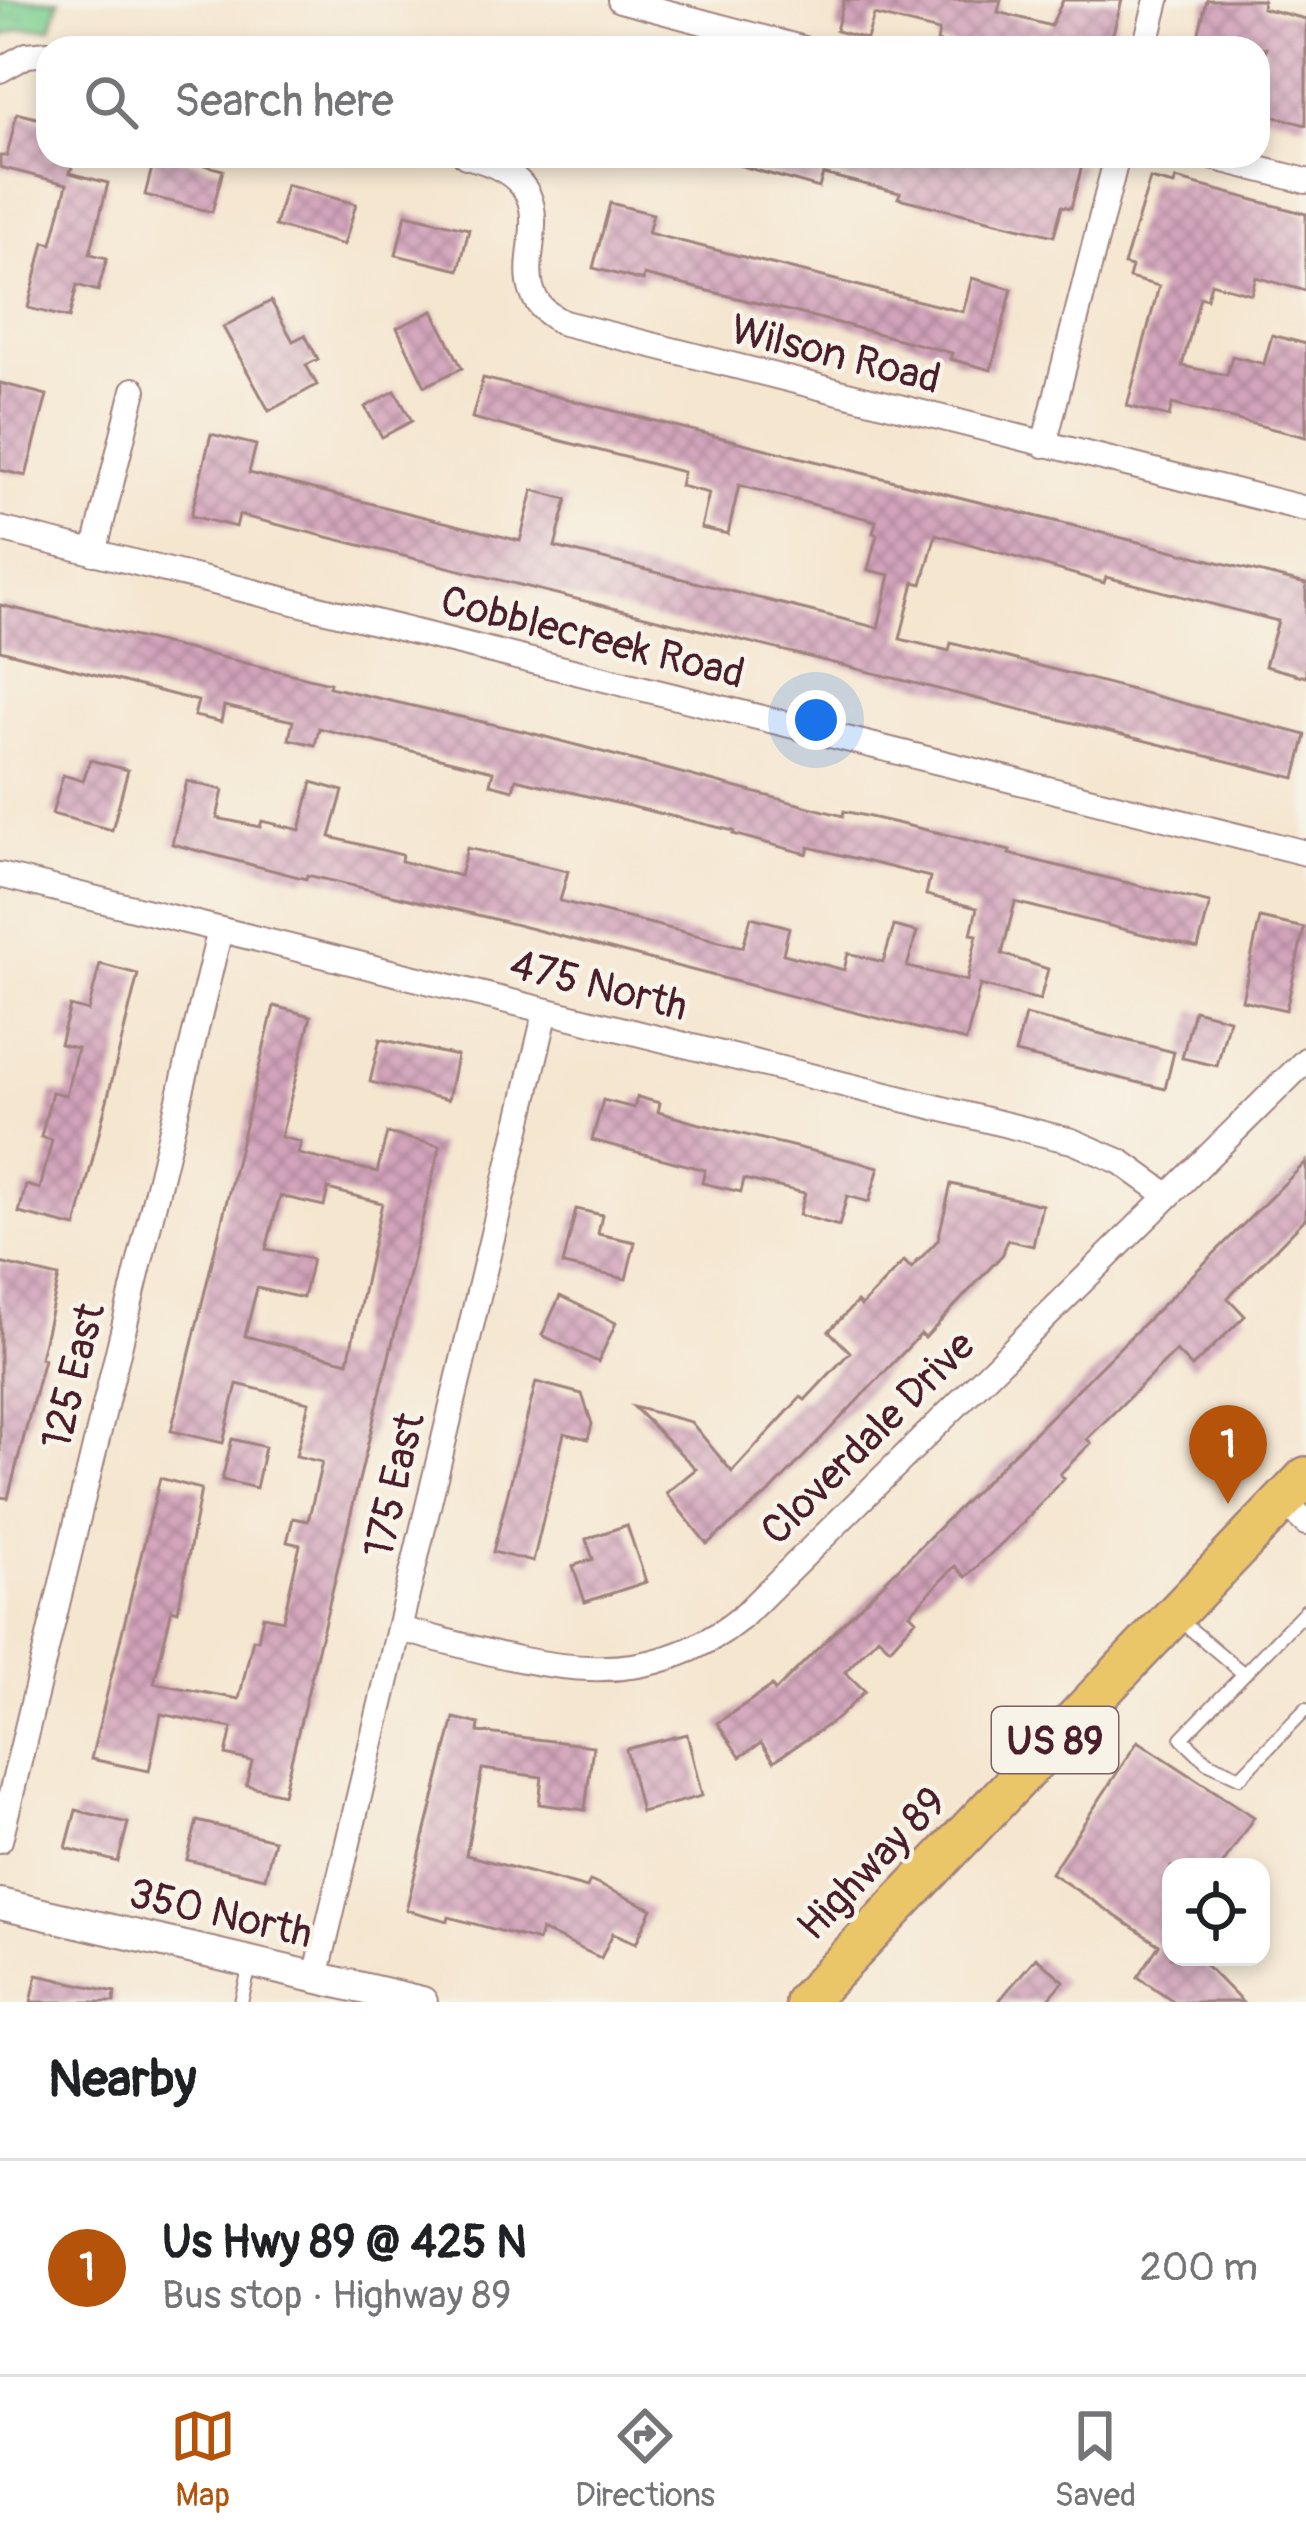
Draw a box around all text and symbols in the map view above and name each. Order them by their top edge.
search box [36,36,1270,168]
icon: search [78,69,144,135]
text: Search here [174,74,394,130]
street label: Wilson Road [725,304,946,406]
street label: Cobblecreek Road [435,575,750,701]
your location [786,690,846,750]
street label: 475 North [504,939,693,1033]
street label: 125 East [31,1298,117,1455]
street label: Cloverdale Drive [750,1320,987,1556]
pin: 1 [1189,1405,1267,1504]
street label: 175 East [353,1408,437,1563]
road number: US 89 [992,1707,1118,1773]
street label: Highway 89 [787,1777,958,1952]
map controls [1162,1858,1270,1966]
button: locate [1162,1858,1270,1966]
street label: 350 North [124,1868,317,1960]
text: Nearby [48,2048,196,2112]
text: Us Hwy 89 @ 425 N [162,2215,527,2271]
text: 1 [79,2243,95,2292]
text: 200 m [1140,2243,1258,2292]
text: Bus stop · Highway 89 [162,2271,511,2320]
tab: Map [170,2403,236,2516]
tab: Directions [575,2403,715,2516]
tab: Saved [1054,2403,1136,2516]

